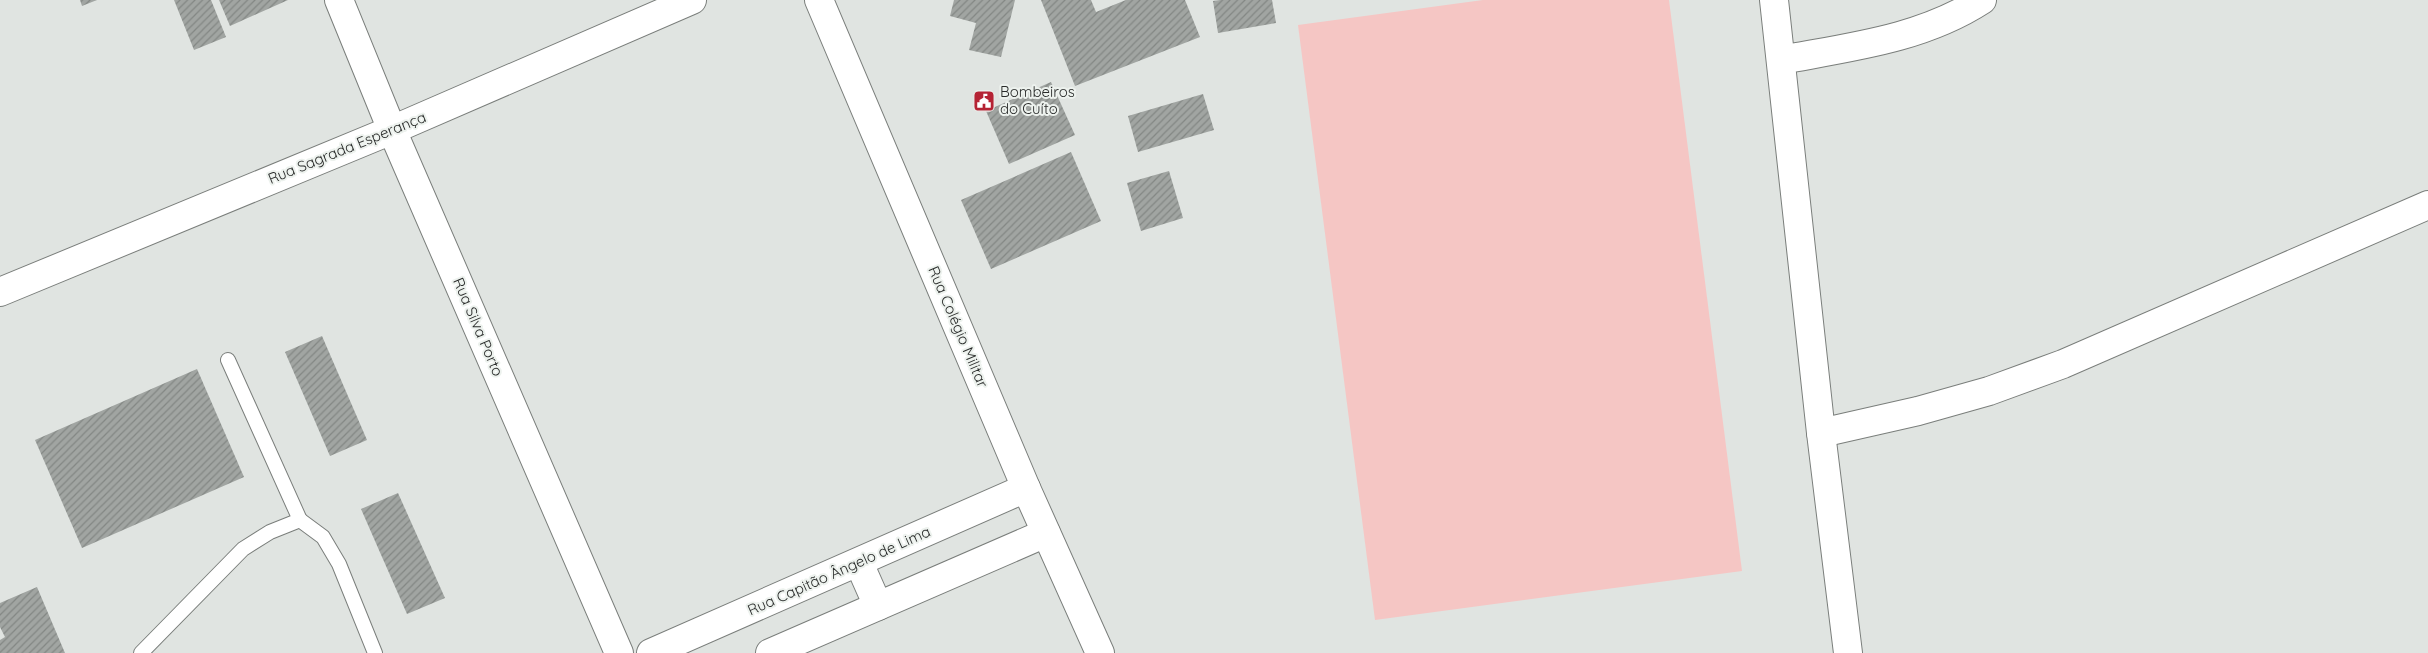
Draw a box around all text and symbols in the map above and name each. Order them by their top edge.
place label: Bombeiros do Cuíto [1000,82,1075,118]
public building icon: Bombeiros do Cuíto [972,89,996,113]
street label: Rua Sagrada Esperança [265,107,429,188]
street label: Rua Colégio Militar [924,263,993,391]
street label: Rua Silva Porto [449,275,508,379]
street label: Rua Capitão Ângelo de Lima [744,522,933,620]

